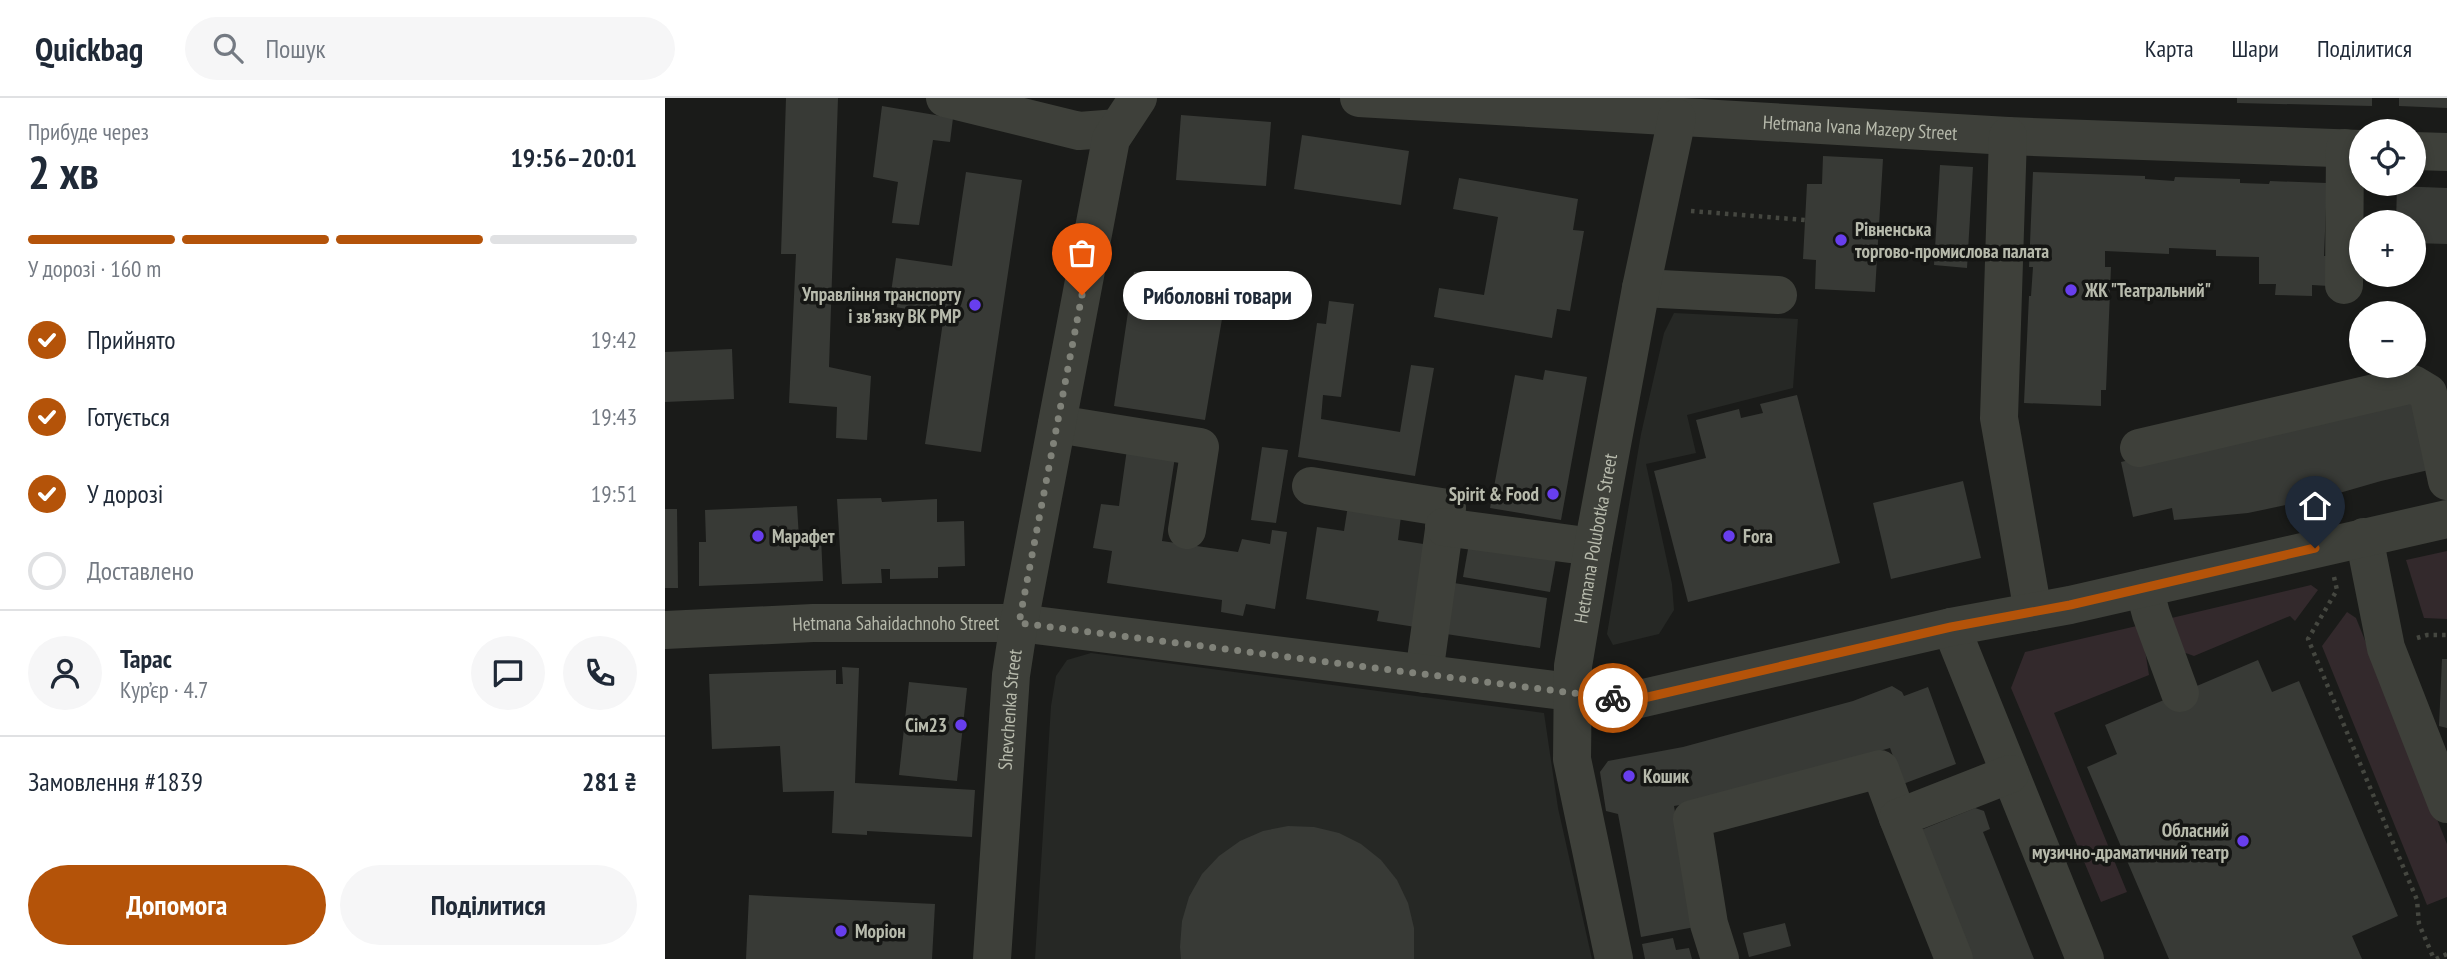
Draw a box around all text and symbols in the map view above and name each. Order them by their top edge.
search box [185,17,675,80]
text: Quickbag [35,27,143,70]
icon: search [209,29,247,67]
text: Пошук [265,32,326,65]
text: Карта [2145,33,2194,64]
text: Шари [2232,33,2279,64]
text: Поділитися [2317,33,2412,64]
street label: Hetmana Ivana Mazepy Street [1762,110,1959,145]
text: Прибуде через [28,117,149,146]
map controls [2349,119,2426,378]
button: locate [2349,119,2426,196]
text: 19:56–20:01 [510,141,637,174]
text: 2 хв [28,142,99,202]
button: + [2349,210,2426,287]
place label: Рівненська торгово-промислова палата [1855,217,2049,263]
pin [1052,223,1112,295]
marker: Рівненська торгово-промислова палата [1833,232,1849,248]
icon: bag [1063,234,1101,272]
text: У дорозі · 160 m [28,254,161,283]
callout: Риболовні товари [1124,270,1313,320]
place label: ЖК "Театральний" [2084,278,2211,302]
text: Риболовні товари [1143,281,1292,310]
place label: Управління транспорту і зв'язку ВК РМР [801,282,961,328]
marker: ЖК "Театральний" [2063,282,2079,298]
marker: Управління транспорту і зв'язку ВК РМР [967,297,983,313]
button: − [2349,301,2426,378]
icon: check [28,321,66,359]
text: Прийнято [87,323,175,356]
text: 19:42 [591,325,637,354]
icon: check [28,398,66,436]
text: Готується [87,400,170,433]
text: 19:43 [591,402,637,431]
street label: Hetmana Polubotka Street [1568,451,1622,625]
icon: check [28,475,66,513]
pin [2285,476,2345,548]
text: У дорозі [87,477,164,510]
text: 19:51 [591,479,637,508]
place label: Spirit & Food [1449,482,1539,506]
marker: Spirit & Food [1545,486,1561,502]
icon: home [2296,487,2334,525]
place label: Марафет [772,524,835,548]
place label: Fora [1743,524,1773,548]
marker: Марафет [750,528,766,544]
marker: Fora [1721,528,1737,544]
text: Доставлено [87,554,194,587]
street label: Hetmana Sahaidachnoho Street [792,611,1000,636]
button: person [28,636,102,710]
button: chat [471,636,545,710]
button: phone [563,636,637,710]
text: Тарас [120,642,172,675]
street label: Shevchenka Street [993,647,1027,771]
courier [1578,663,1648,733]
text: Кур’єр · 4.7 [120,675,208,704]
icon: bike [1594,679,1632,717]
place label: Сім23 [905,713,947,737]
marker: Сім23 [953,717,969,733]
place label: Кошик [1643,764,1689,788]
text: Замовлення #1839 [28,765,203,798]
text: 281 ₴ [582,765,637,798]
marker: Кошик [1621,768,1637,784]
place label: Обласний музично-драматичний театр [2032,818,2229,864]
marker: Обласний музично-драматичний театр [2235,833,2251,849]
button: Допомога [28,865,326,945]
button: Поділитися [340,865,637,945]
place label: Моріон [855,919,906,943]
marker: Моріон [833,923,849,939]

